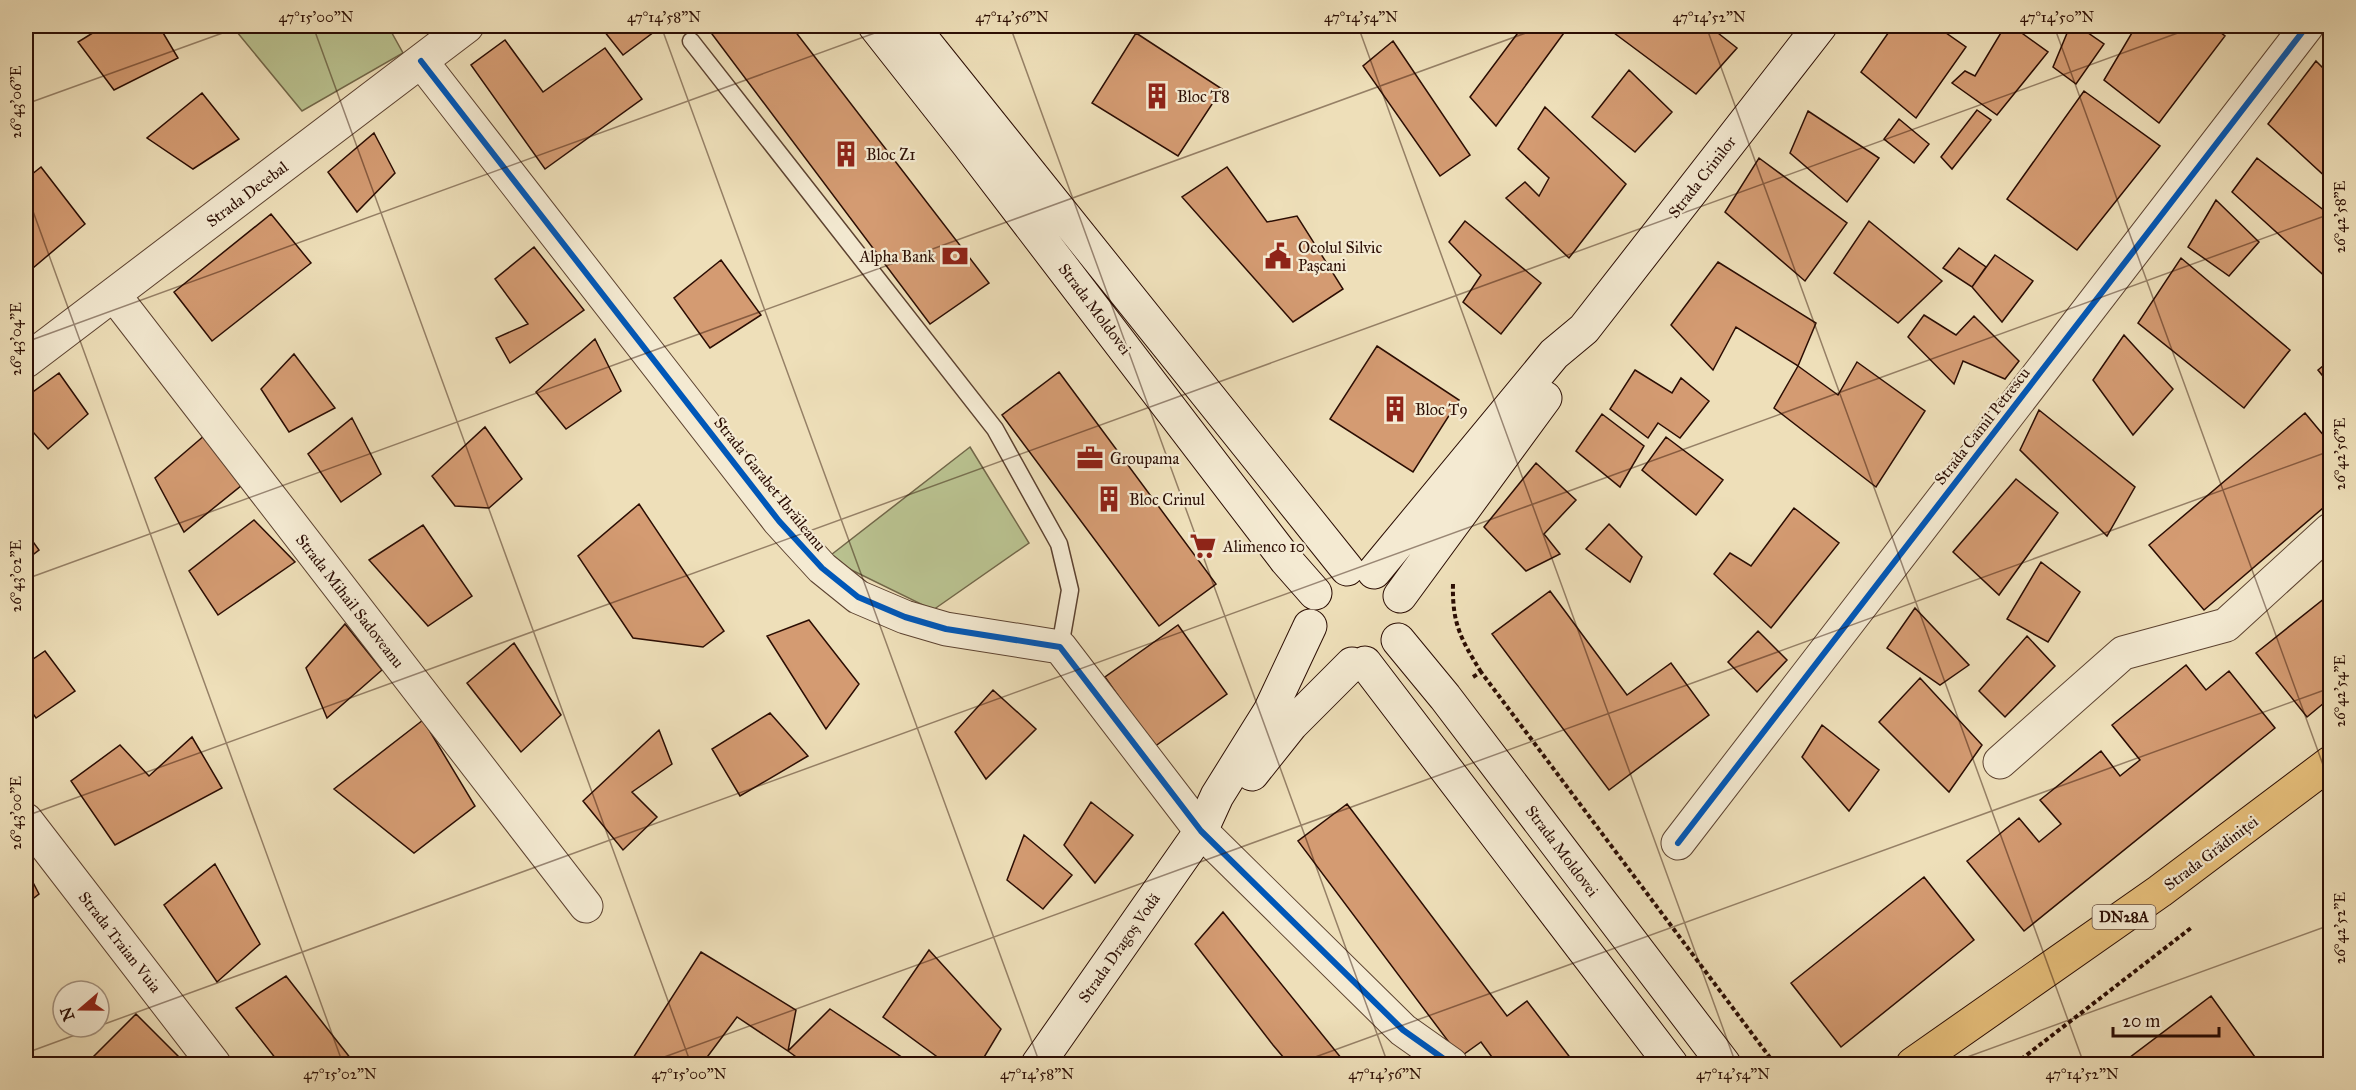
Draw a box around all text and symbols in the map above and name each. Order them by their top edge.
text: 47°15'00"N [279,8,354,26]
text: 47°14'58"N [627,8,701,26]
text: 47°14'56"N [975,8,1049,26]
text: 47°14'54"N [1324,8,1398,26]
text: 47°14'52"N [1672,8,1746,26]
text: 47°14'50"N [2020,8,2095,26]
text: 26°43'06"E [7,65,25,138]
building icon: Bloc T8 [1142,81,1172,111]
place label: Bloc T8 [1177,87,1230,106]
street label: Strada Crinilor [1664,132,1740,222]
building icon: Bloc Z1 [831,139,861,169]
place label: Bloc Z1 [866,145,916,164]
street label: Strada Decebal [202,157,292,231]
text: 26°42'58"E [2331,180,2349,253]
place label: Ocolul Silvic Pașcani [1298,238,1382,275]
bank icon: Alpha Bank [940,241,970,271]
public building icon: Ocolul Silvic Pașcani [1263,241,1293,271]
place label: Alpha Bank [858,247,936,266]
street label: Strada Moldovei [1055,260,1136,359]
text: 26°43'04"E [7,302,25,376]
street label: Strada Camil Petrescu [1930,363,2034,489]
building icon: Bloc T9 [1380,394,1410,424]
place label: Bloc T9 [1415,400,1468,419]
street label: Strada Garabet Ibrăileanu [710,413,830,555]
text: 26°42'56"E [2331,418,2349,490]
office icon: Groupama [1075,443,1105,473]
place label: Groupama [1110,449,1180,468]
building icon: Bloc Crinul [1094,484,1124,514]
place label: Bloc Crinul [1129,490,1206,509]
street label: Strada Mihail Sadoveanu [292,530,408,672]
supermarket icon: Alimenco 10 [1188,531,1218,561]
place label: Alimenco 10 [1222,537,1305,556]
text: 26°43'02"E [7,540,25,612]
text: 26°42'54"E [2331,654,2349,727]
text: 26°43'00"E [7,776,25,850]
street label: Strada Moldovei [1522,802,1603,901]
street label: Strada Grădiniței [2160,811,2262,894]
street label: Strada Traian Vuia [75,888,165,996]
street label: Strada Dragoș Vodă [1074,889,1165,1007]
text: 26°42'52"E [2331,892,2349,964]
road number: DN28A [2092,905,2156,929]
north arrow [51,979,111,1039]
scale bar [2113,1000,2220,1038]
text: N [56,1004,79,1024]
text: 20 m [2122,1010,2160,1032]
text: 47°15'02"N [303,1065,377,1083]
text: 47°15'00"N [652,1065,727,1083]
text: 47°14'58"N [1000,1065,1074,1083]
text: 47°14'56"N [1348,1065,1422,1083]
text: 47°14'54"N [1696,1065,1770,1083]
text: 47°14'52"N [2045,1065,2119,1083]

